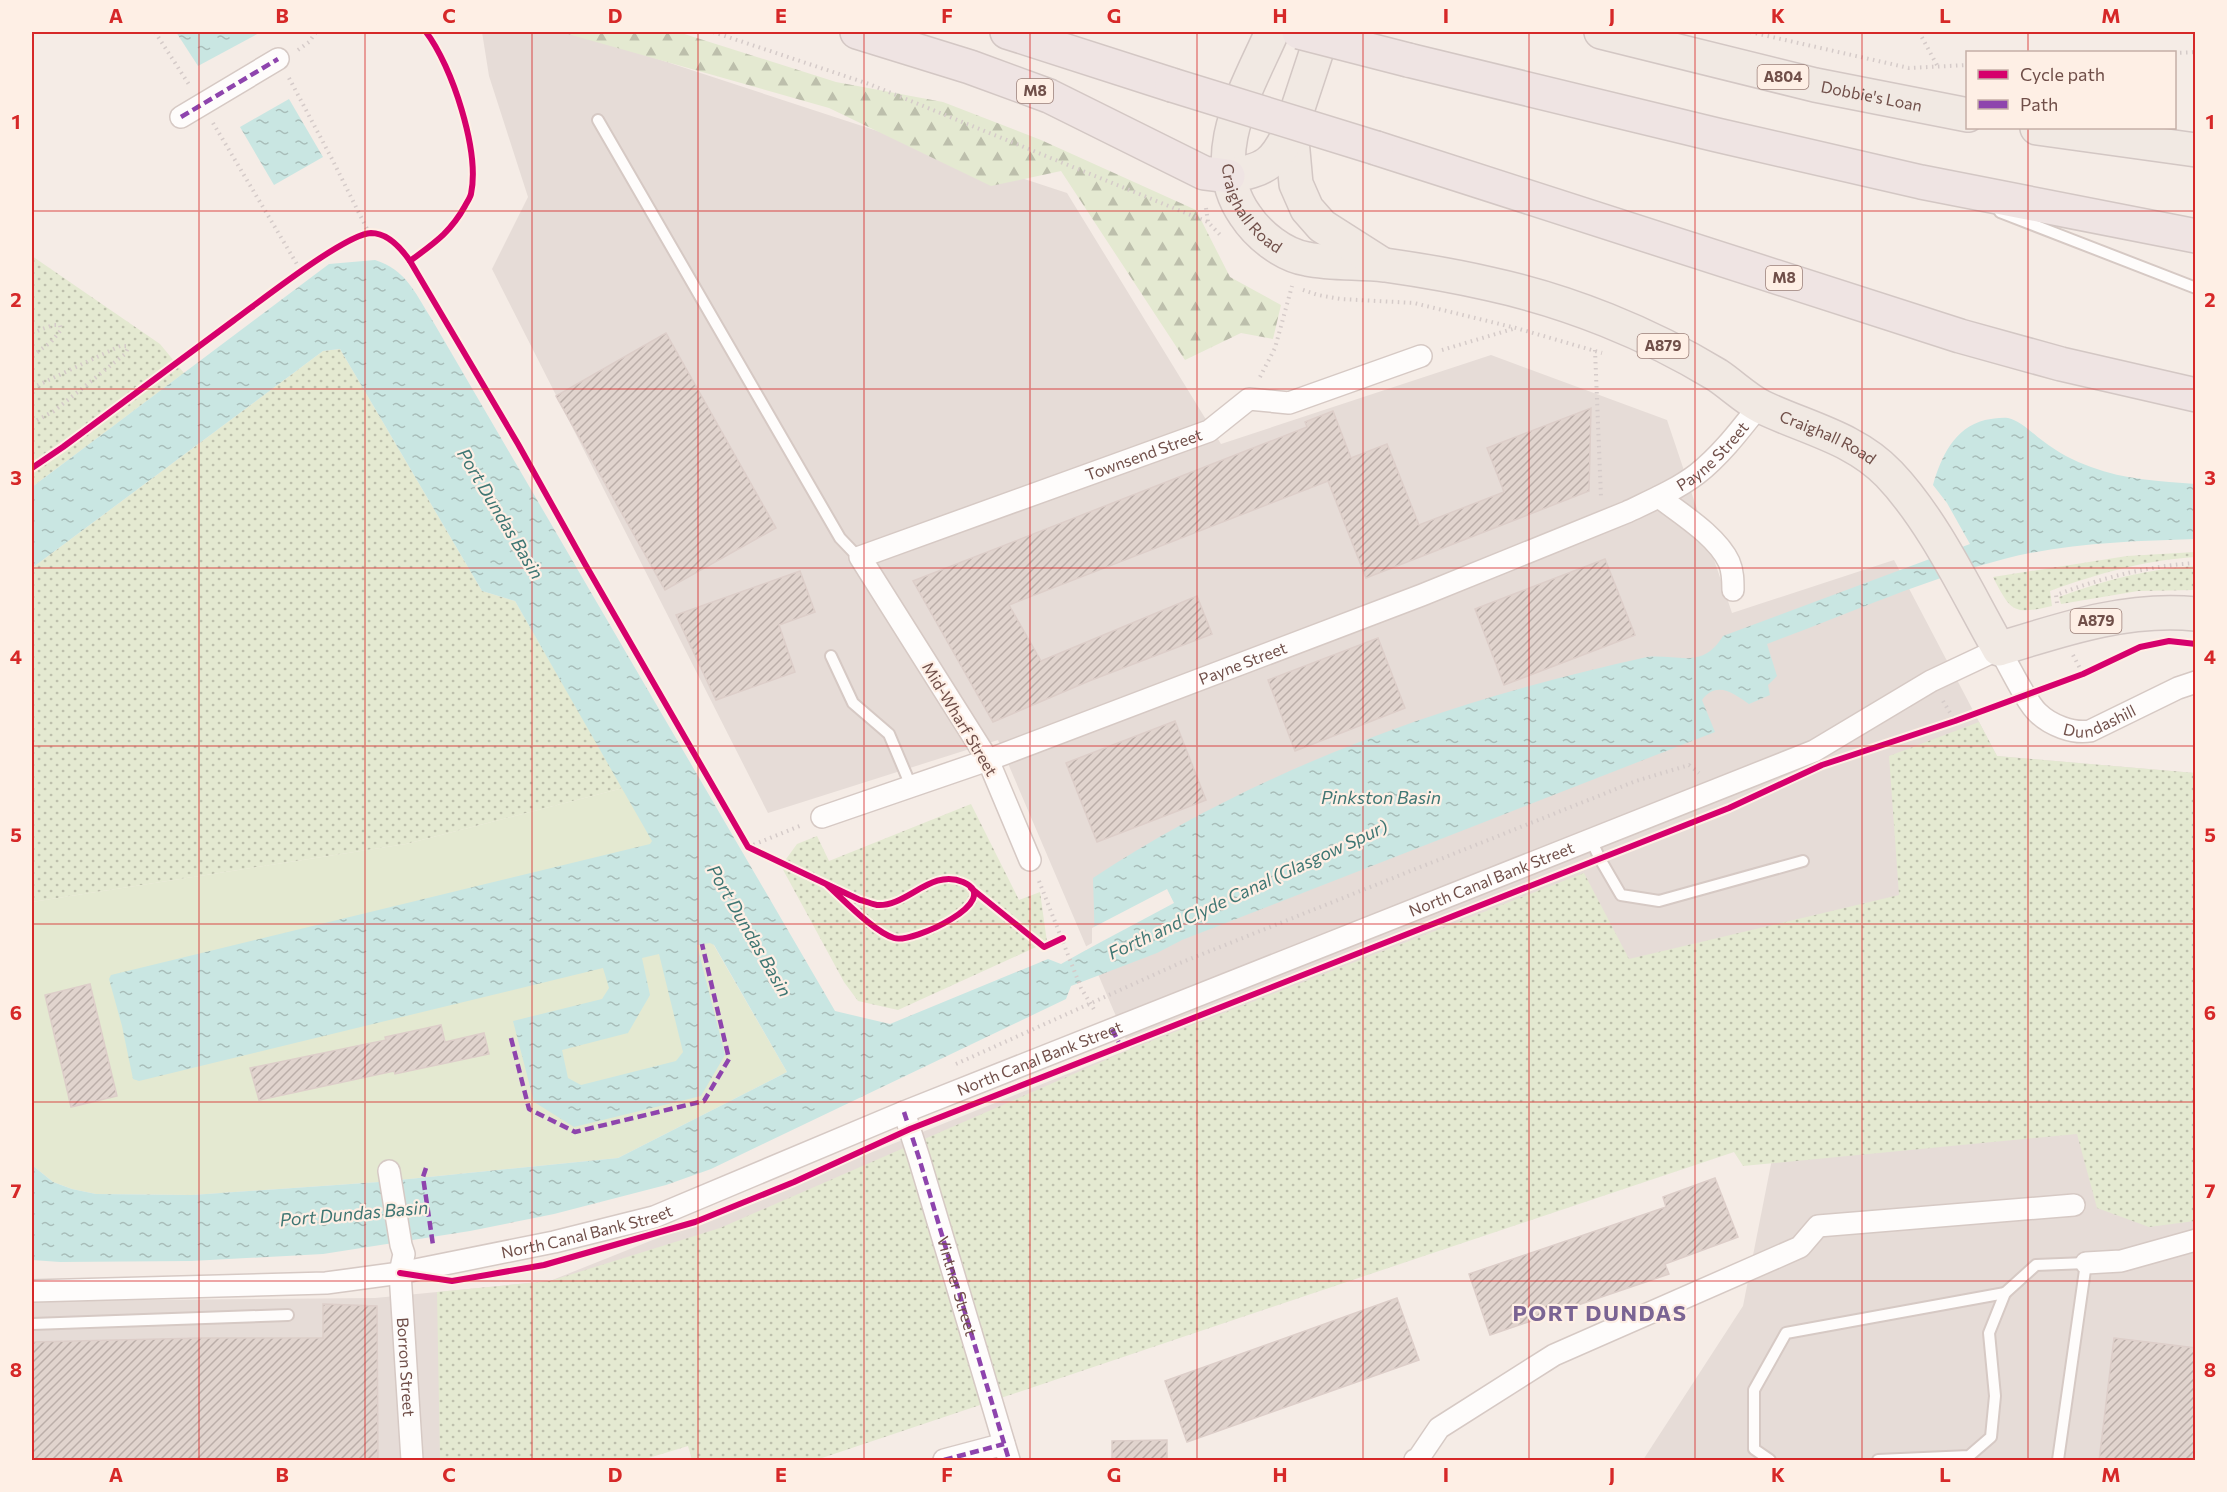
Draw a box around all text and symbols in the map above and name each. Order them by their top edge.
text: A [109,3,123,27]
text: B [275,3,289,27]
text: C [442,3,456,27]
text: D [608,3,622,27]
text: E [775,3,787,27]
text: F [941,3,953,27]
text: G [1107,3,1121,27]
text: H [1273,3,1288,27]
text: I [1443,3,1449,27]
text: J [1609,3,1615,27]
text: K [1771,3,1785,27]
text: L [1939,3,1951,27]
text: M [2101,3,2121,27]
legend [1966,51,2176,129]
text: Cycle path [2020,63,2105,85]
road number: A804 [1758,65,1808,89]
street label: Dobbie's Loan [1819,76,1924,115]
road number: M8 [1017,79,1053,103]
text: Path [2020,93,2058,115]
text: 1 [11,109,21,133]
text: 1 [2205,109,2215,133]
street label: Craighall Road [1219,163,1286,256]
road number: M8 [1766,266,1802,290]
text: 2 [10,287,22,311]
text: 2 [2204,287,2216,311]
road number: A879 [1638,334,1688,358]
street label: Craighall Road [1777,406,1880,468]
street label: Payne Street [1673,417,1752,494]
street label: Townsend Street [1082,424,1205,484]
water label: Port Dundas Basin [453,444,549,583]
text: 3 [10,465,22,489]
text: 3 [2204,465,2216,489]
road number: A879 [2070,609,2122,633]
street label: Payne Street [1196,637,1290,688]
text: 4 [10,644,22,668]
text: 4 [2204,644,2216,668]
street label: Mid-Wharf Street [919,658,1002,779]
street label: Dundashill [2062,700,2139,741]
water label: Pinkston Basin [1321,786,1441,808]
water label: Forth and Clyde Canal (Glasgow Spur) [1104,814,1391,964]
text: 5 [10,822,22,846]
text: 5 [2204,822,2216,846]
street label: North Canal Bank Street [1406,837,1577,920]
water label: Port Dundas Basin [703,860,797,1001]
text: 6 [10,1000,22,1024]
text: 6 [2204,1000,2216,1024]
street label: North Canal Bank Street [954,1016,1125,1099]
text: 7 [11,1178,22,1202]
text: 7 [2205,1178,2216,1202]
water label: Port Dundas Basin [279,1196,429,1230]
street label: North Canal Bank Street [499,1200,675,1261]
street label: Vintner Street [934,1234,982,1339]
district label: PORT DUNDAS [1512,1299,1688,1326]
street label: Borron Street [394,1317,419,1418]
text: 8 [10,1357,22,1381]
text: 8 [2204,1357,2216,1381]
text: A [109,1462,123,1486]
text: B [275,1462,289,1486]
text: C [442,1462,456,1486]
text: D [608,1462,622,1486]
text: E [775,1462,787,1486]
text: F [941,1462,953,1486]
text: G [1107,1462,1121,1486]
text: H [1273,1462,1288,1486]
text: I [1443,1462,1449,1486]
text: J [1609,1462,1615,1486]
text: K [1771,1462,1785,1486]
text: L [1939,1462,1951,1486]
text: M [2101,1462,2121,1486]

